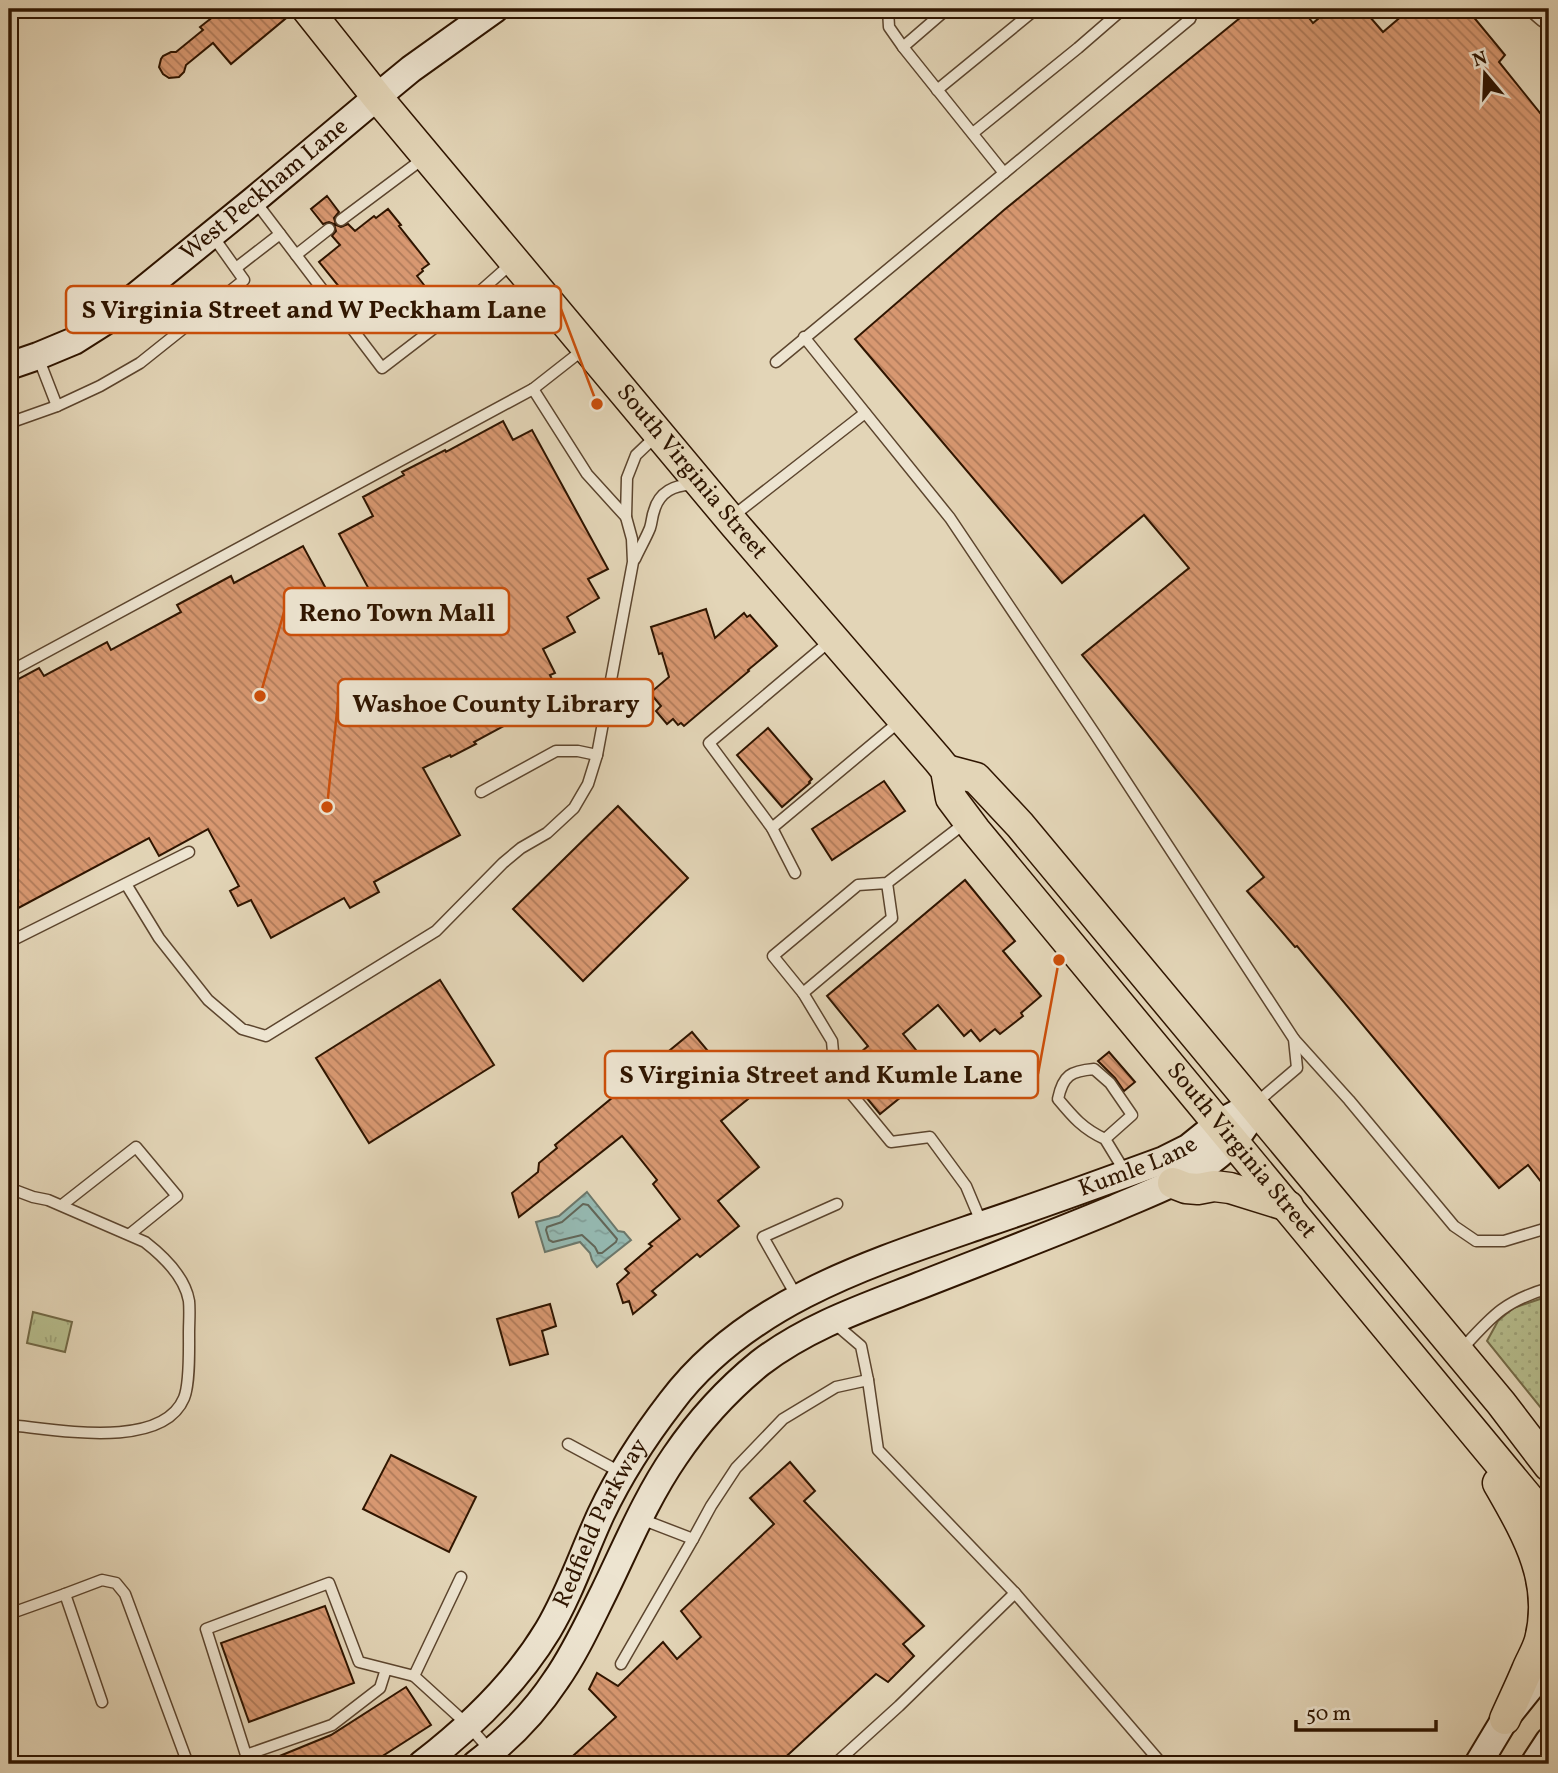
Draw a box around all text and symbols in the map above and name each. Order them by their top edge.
north arrow [1450,38,1520,108]
text: N [1469,45,1491,74]
street label: West Peckham Lane [174,111,356,270]
callout: S Virginia Street and W Peckham Lane [66,286,561,333]
text: S Virginia Street and W Peckham Lane [81,293,547,329]
street label: South Virginia Street [608,377,775,567]
callout: Reno Town Mall [284,588,509,635]
text: Reno Town Mall [299,596,495,632]
callout: Washoe County Library [338,679,653,726]
text: Washoe County Library [352,687,640,723]
callout: S Virginia Street and Kumle Lane [605,1051,1038,1098]
street label: South Virginia Street [1158,1056,1324,1246]
text: S Virginia Street and Kumle Lane [619,1058,1023,1094]
street label: Kumle Lane [1074,1129,1206,1207]
street label: Redfield Parkway [545,1432,657,1614]
scale bar [1296,1689,1436,1733]
text: 50 m [1306,1700,1351,1729]

